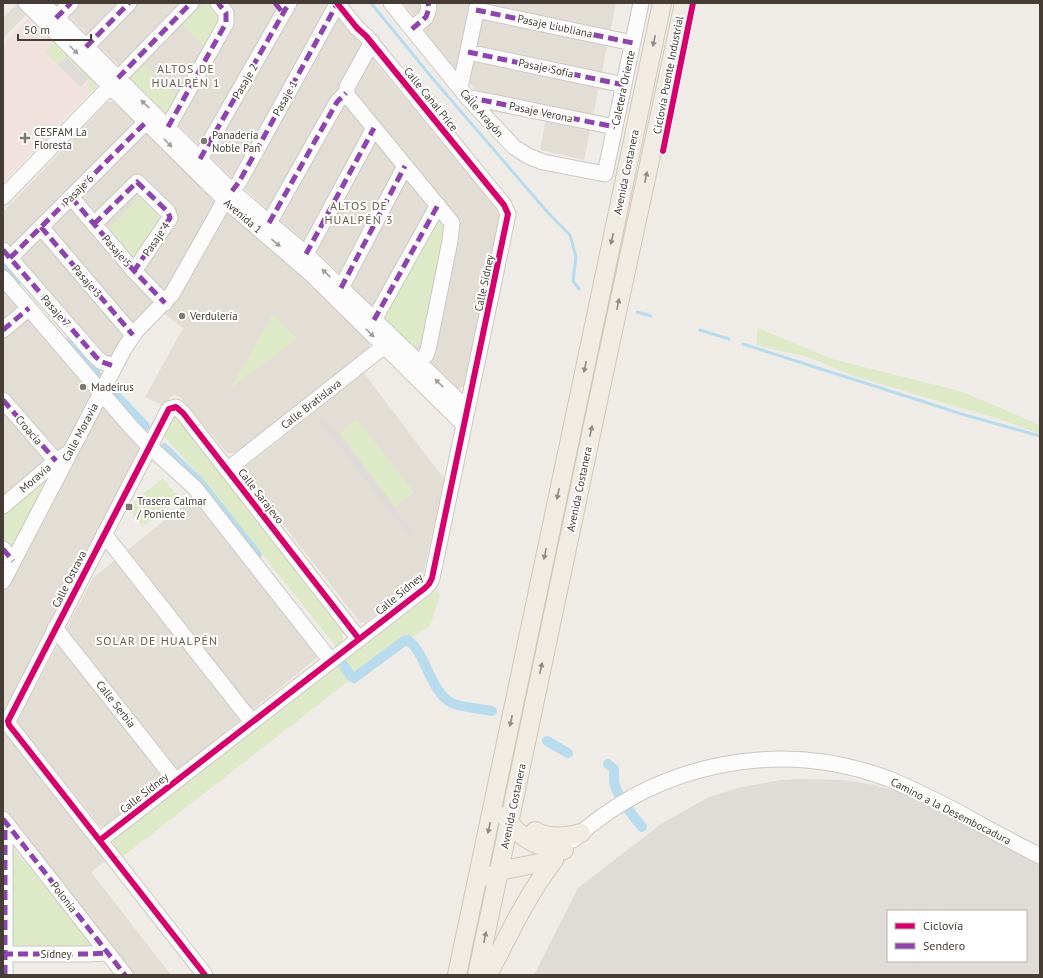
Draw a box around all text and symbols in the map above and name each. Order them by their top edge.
street label: Pasaje Liubliana [516,11,594,41]
street label: Ciclovía Puente Industrial [650,14,686,135]
scale bar [18,16,91,42]
text: 50 m [24,22,50,37]
one-way arrow [650,35,656,47]
one-way arrow [69,45,78,55]
street label: Caletera Oriente [608,49,638,127]
street label: Pasaje Sofía [517,55,575,81]
district label: ALTOS DE HUALPÉN 1 [151,61,221,90]
street label: Pasaje 2 [229,61,261,101]
street label: Calle Canal Price [401,64,461,134]
street label: Pasaje 1 [269,78,301,118]
street label: Calle Aragón [457,86,507,140]
street label: Pasaje Verona [508,98,574,126]
one-way arrow [140,99,150,109]
place label: CESFAM La Floresta [34,125,87,152]
place label: Panadería Noble Pan [212,128,260,155]
street label: Avenida Costanera [610,128,642,216]
marker: CESFAM La Floresta [19,132,31,144]
marker: Panadería Noble Pan [199,136,209,146]
one-way arrow [163,138,173,148]
street label: Pasaje 6 [59,171,97,209]
one-way arrow [643,171,649,183]
street label: Avenida 1 [221,196,265,236]
district label: ALTOS DE HUALPÉN 3 [324,198,394,227]
street label: Pasaje 4 [139,219,173,259]
street label: Pasaje 5 [99,232,135,270]
one-way arrow [608,233,614,246]
one-way arrow [271,239,281,248]
street label: Calle Sídney [471,252,497,313]
street label: Pasaje 3 [69,262,105,300]
one-way arrow [321,268,331,278]
street label: Pasaje 7 [38,292,74,330]
one-way arrow [616,298,622,310]
place label: Verdulería [189,309,238,323]
marker: Verdulería [177,311,187,321]
one-way arrow [365,328,375,337]
one-way arrow [582,360,588,373]
street label: Calle Bratislava [278,376,344,432]
one-way arrow [434,378,444,388]
place label: Madeirus [91,380,134,394]
marker: Madeirus [78,382,88,392]
street label: Calle Moravia [59,400,101,464]
street label: Croacia [12,412,46,448]
one-way arrow [589,425,595,438]
street label: Avenida Costanera [563,445,595,533]
street label: Moravia [16,460,54,496]
street label: Calle Sarajevo [235,466,287,527]
one-way arrow [555,488,561,500]
place label: Trasera Calmar / Poniente [136,494,207,521]
marker: Trasera Calmar / Poniente [124,502,134,512]
street label: Calle Ostrava [49,548,89,610]
one-way arrow [542,548,548,560]
street label: Calle Sídney [372,570,426,618]
district label: SOLAR DE HUALPÉN [96,633,218,648]
one-way arrow [539,662,545,674]
street label: Calle Serbia [93,678,139,730]
one-way arrow [508,715,514,728]
street label: Avenida Costanera [497,762,529,850]
street label: Calle Sídney [117,769,172,816]
street label: Camino a la Desembocadura [888,774,1014,848]
one-way arrow [485,822,491,835]
street label: Polonia [48,879,80,915]
legend [887,910,1027,962]
text: Ciclovía [923,918,963,933]
one-way arrow [482,931,488,943]
text: Sendero [923,938,965,953]
street label: Sídney [40,947,72,961]

